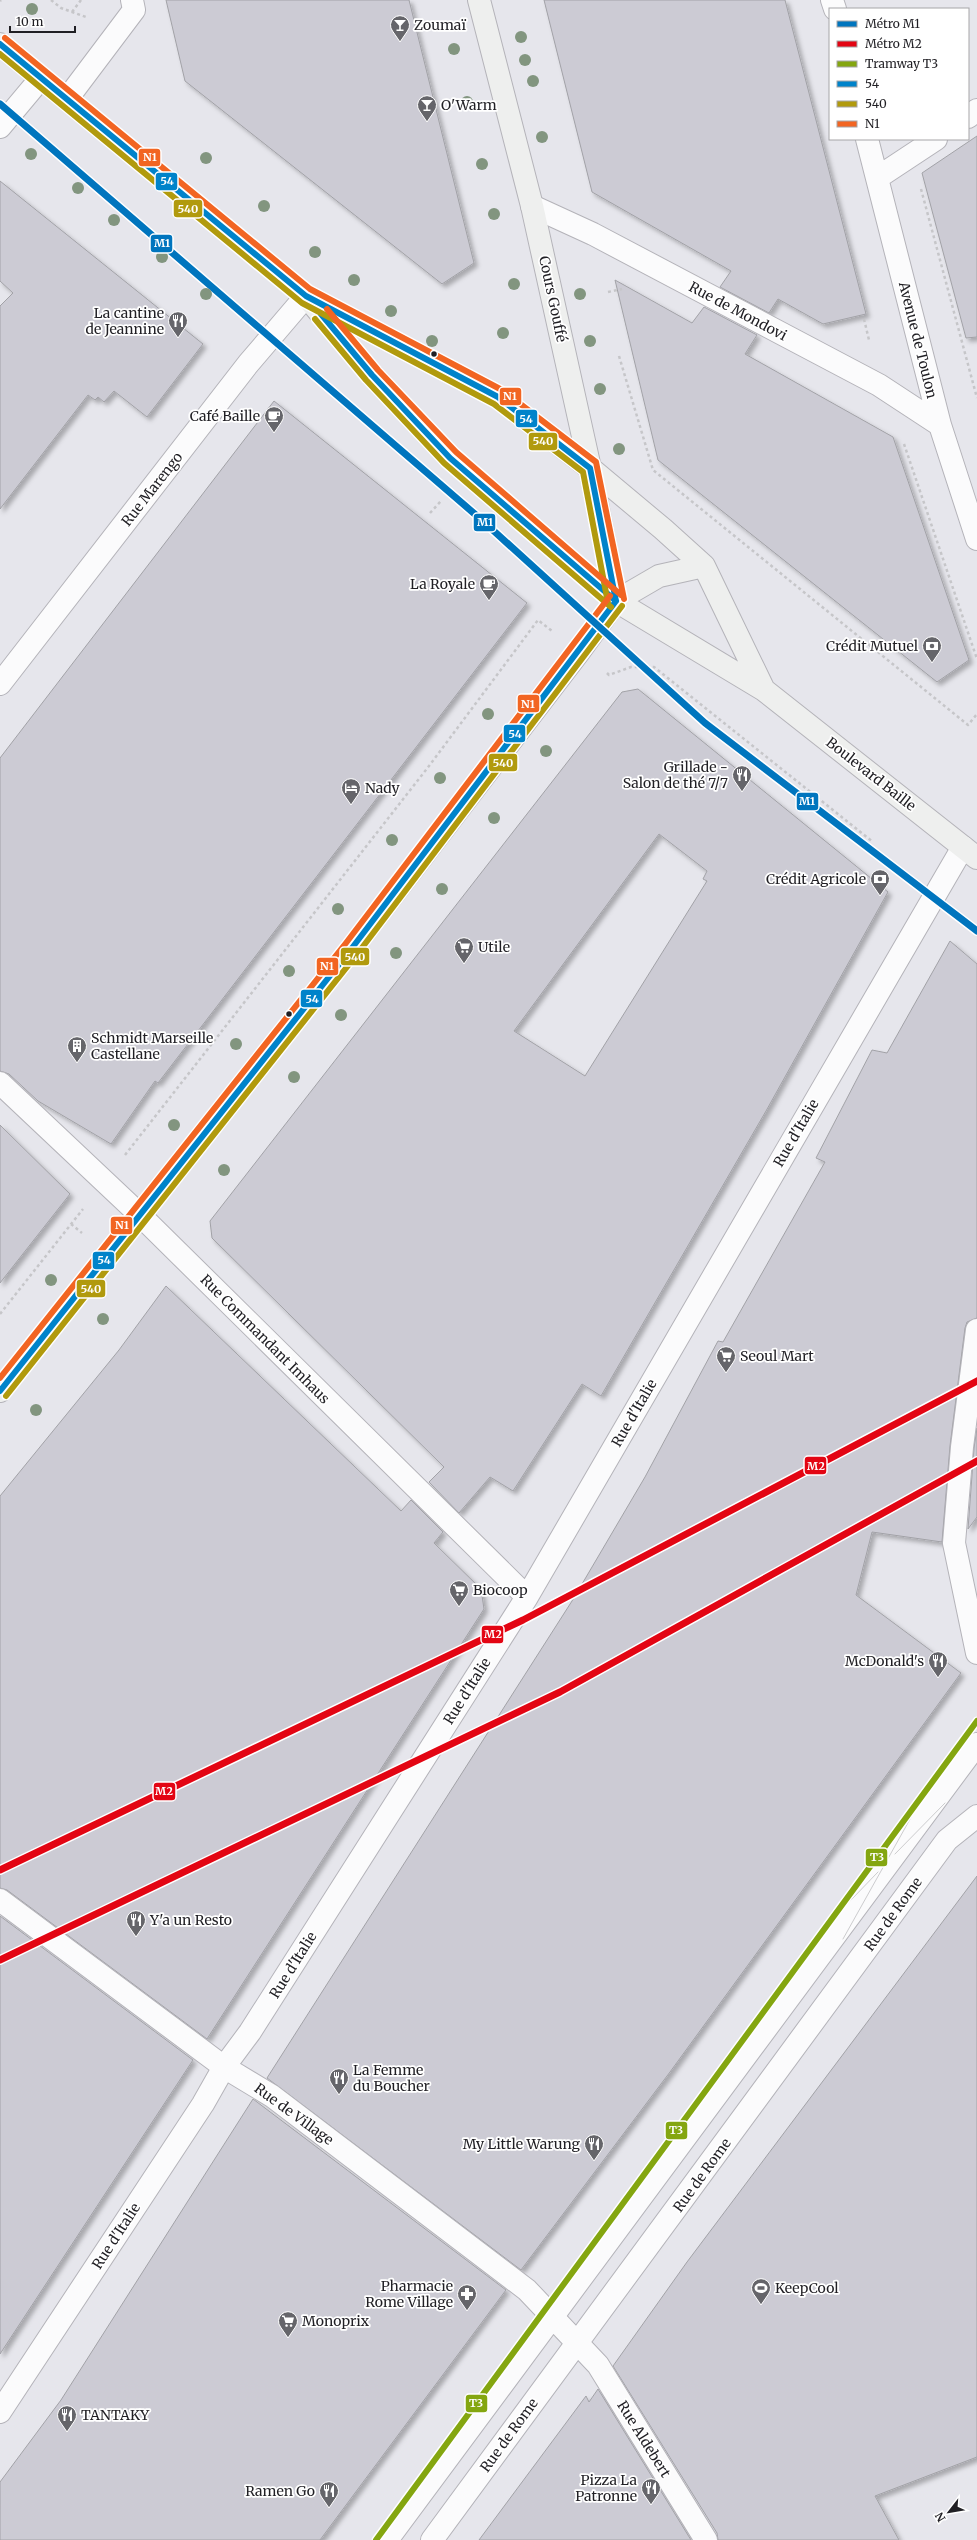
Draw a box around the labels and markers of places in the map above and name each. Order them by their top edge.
bar icon: Zoumaï [389,14,411,42]
place label: Zoumaï [414,16,466,34]
bar icon: O'Warm [416,94,438,122]
place label: O'Warm [441,96,497,114]
place label: La cantine de Jeannine [86,304,164,338]
restaurant icon: La cantine de Jeannine [167,310,189,338]
unlabelled marker [429,349,439,359]
cafe icon: Café Baille [263,405,285,433]
place label: Café Baille [190,407,260,425]
cafe icon: La Royale [478,573,500,601]
place label: La Royale [410,575,475,593]
bank icon: Crédit Mutuel [921,635,943,663]
place label: Crédit Mutuel [826,637,919,655]
place label: Grillade - Salon de thé 7/7 [623,758,728,792]
restaurant icon: Grillade - Salon de thé 7/7 [731,764,753,792]
hotel icon: Nady [340,777,362,805]
place label: Nady [365,779,401,797]
bank icon: Crédit Agricole [869,868,891,896]
place label: Crédit Agricole [766,870,866,888]
supermarket icon: Utile [453,936,475,964]
place label: Utile [478,938,510,956]
unlabelled marker [284,1009,294,1019]
place label: Schmidt Marseille Castellane [91,1029,213,1063]
building icon: Schmidt Marseille Castellane [66,1035,88,1063]
supermarket icon: Seoul Mart [715,1345,737,1373]
place label: Seoul Mart [740,1347,814,1365]
supermarket icon: Biocoop [448,1579,470,1607]
place label: Biocoop [473,1581,528,1599]
restaurant icon: McDonald's [927,1650,949,1678]
place label: McDonald's [845,1652,924,1670]
restaurant icon: Y'a un Resto [125,1909,147,1937]
place label: Y'a un Resto [149,1911,232,1929]
place label: La Femme du Boucher [353,2061,430,2095]
restaurant icon: La Femme du Boucher [328,2067,350,2095]
restaurant icon: My Little Warung [583,2133,605,2161]
place label: My Little Warung [463,2135,581,2153]
place label: Pharmacie Rome Village [365,2277,453,2311]
sports icon: KeepCool [750,2277,772,2305]
place label: KeepCool [775,2279,839,2297]
pharmacy icon: Pharmacie Rome Village [456,2283,478,2311]
supermarket icon: Monoprix [277,2310,299,2338]
place label: Monoprix [302,2312,370,2330]
restaurant icon: TANTAKY [56,2404,78,2432]
place label: TANTAKY [81,2406,150,2424]
place label: Pizza La Patronne [575,2471,637,2505]
restaurant icon: Pizza La Patronne [640,2477,662,2505]
restaurant icon: Ramen Go [318,2480,340,2508]
place label: Ramen Go [245,2482,315,2500]

